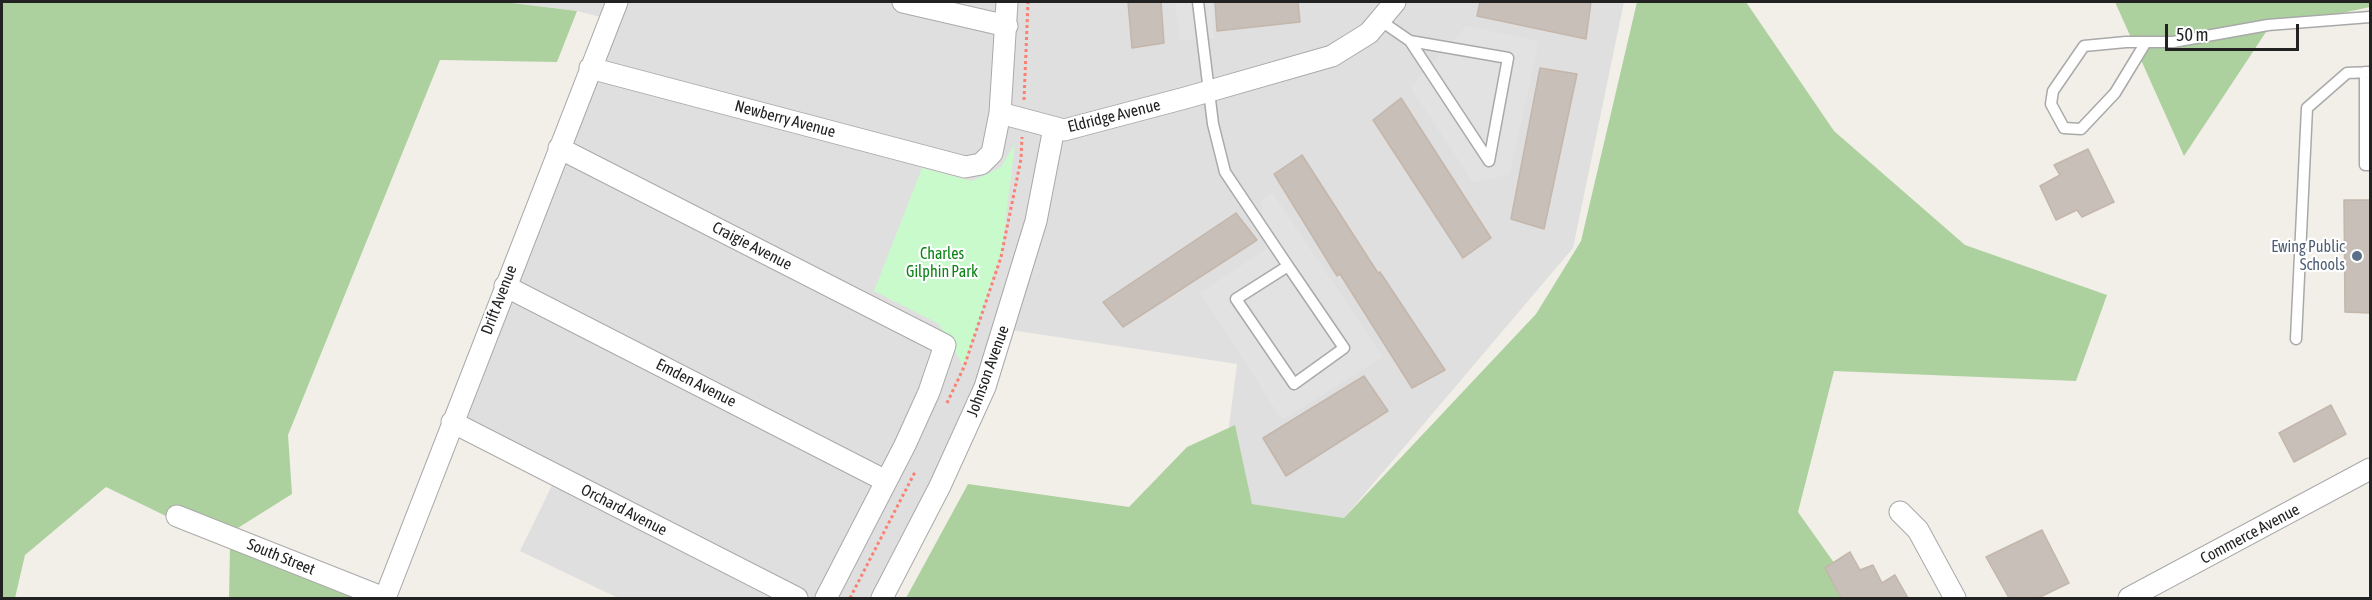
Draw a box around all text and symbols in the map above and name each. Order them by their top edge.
scale bar [2168,12,2302,50]
text: 50 m [2176,24,2208,45]
street label: Eldridge Avenue [1066,95,1162,137]
street label: Newberry Avenue [733,96,837,142]
street label: Craigie Avenue [709,218,795,274]
place label: Ewing Public Schools [2271,237,2345,275]
park label: Charles Gilphin Park [906,244,978,282]
marker: Ewing Public Schools [2350,249,2364,263]
street label: Drift Avenue [477,263,521,337]
street label: Johnson Avenue [963,323,1013,419]
street label: Emden Avenue [653,355,739,411]
street label: Orchard Avenue [578,480,670,540]
street label: Commerce Avenue [2197,500,2303,568]
street label: South Street [244,535,318,579]

